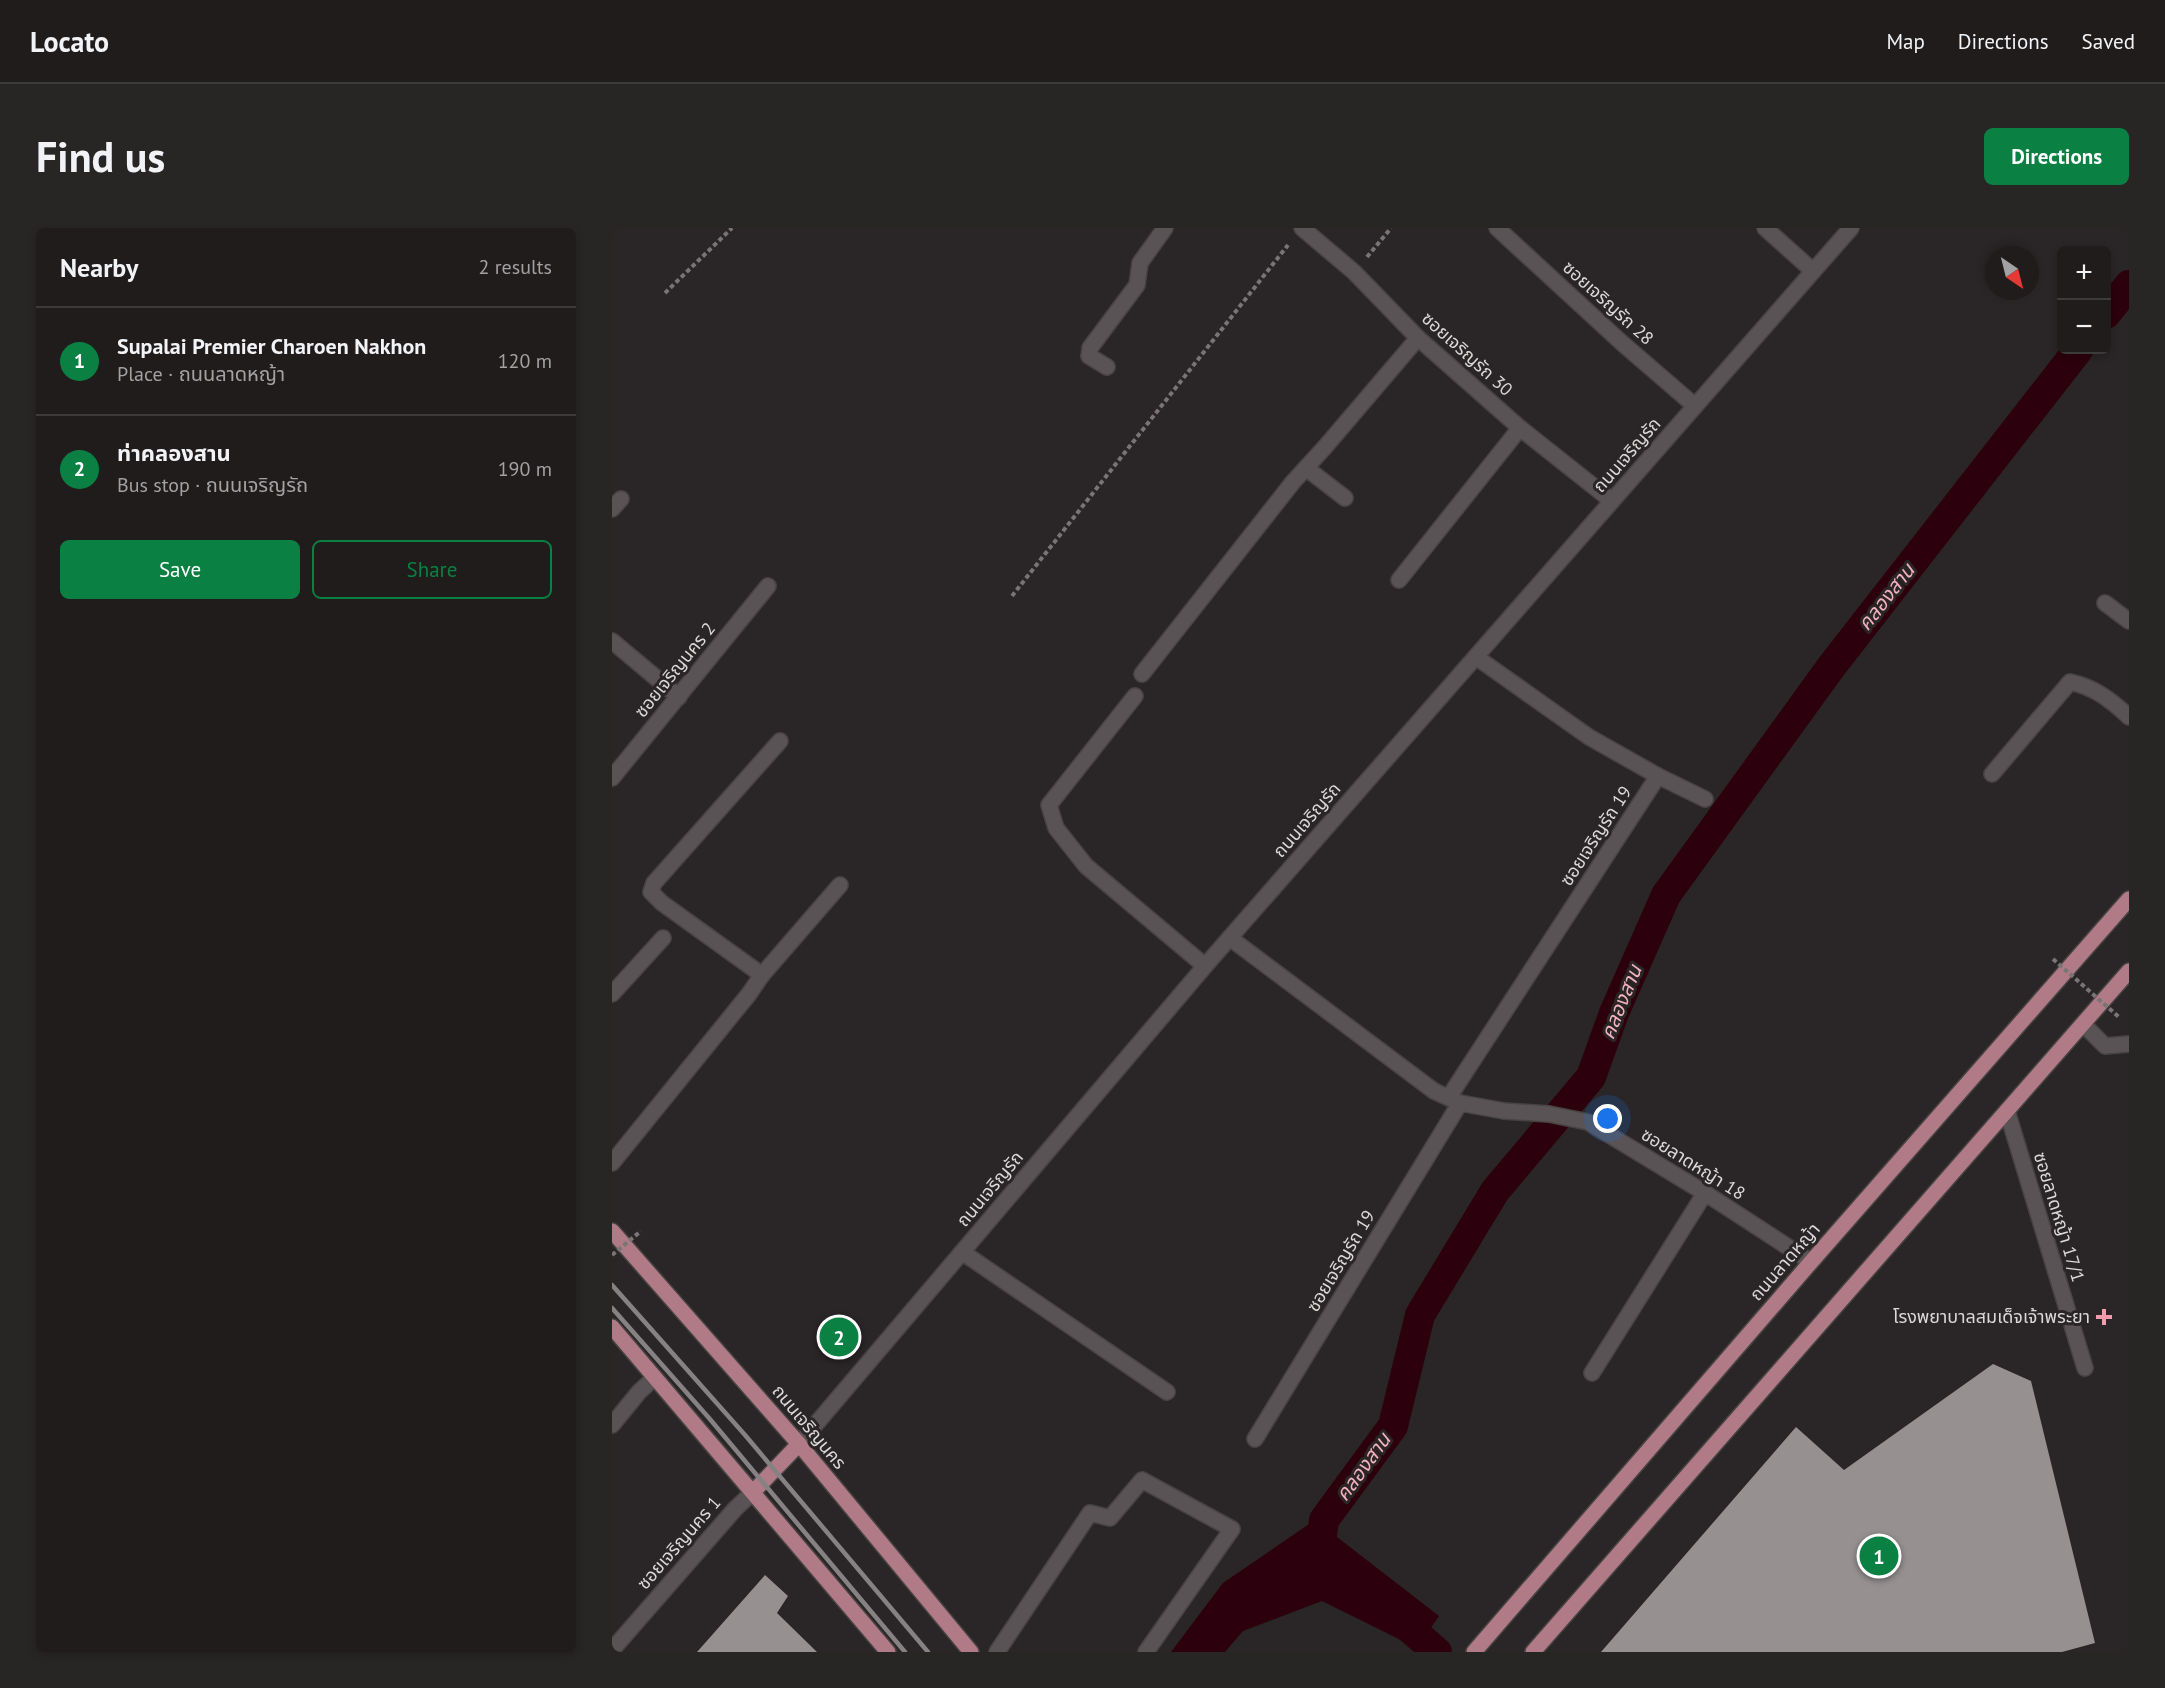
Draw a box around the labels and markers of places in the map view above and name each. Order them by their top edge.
place label: โรงพยาบาลสมเด็จเจ้าพระยา [1893,1305,2090,1328]
marker: โรงพยาบาลสมเด็จเจ้าพระยา [2095,1308,2113,1326]
pin: 2 [820,1314,858,1360]
pin: 1 [1860,1534,1898,1578]

